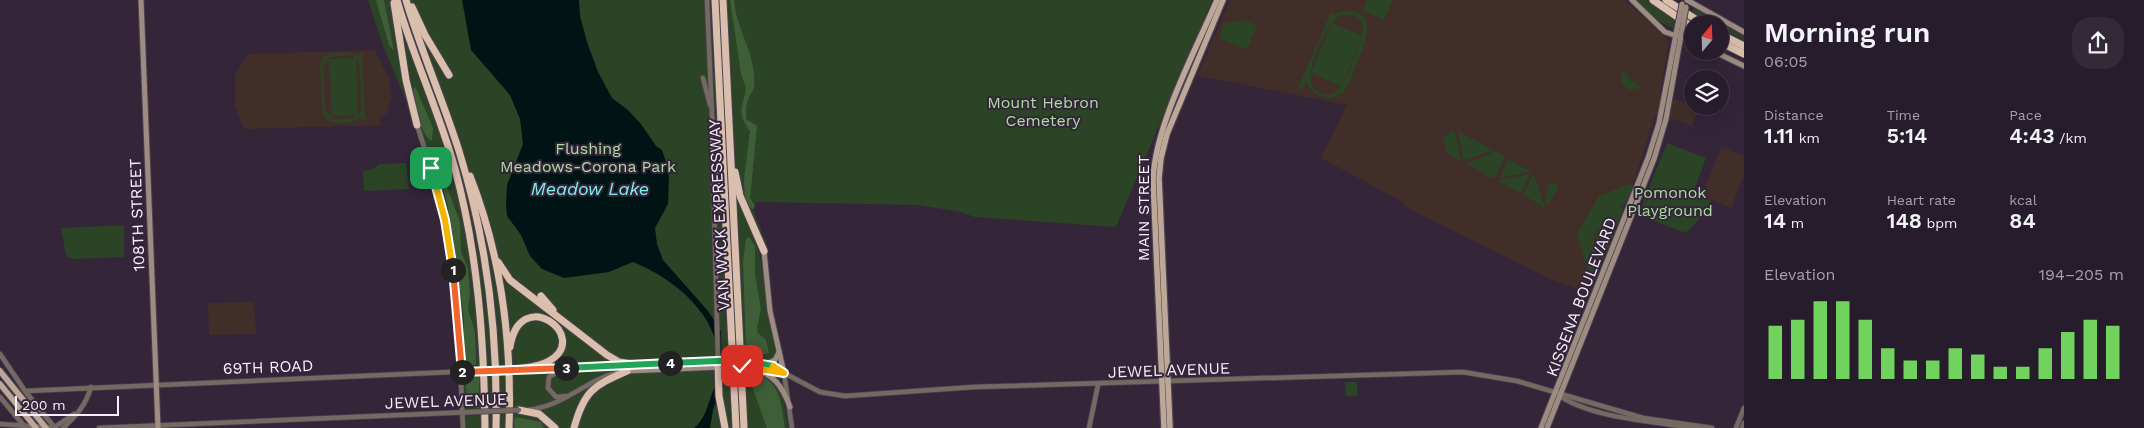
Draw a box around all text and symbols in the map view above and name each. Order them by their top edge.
north arrow [1684,15,1729,60]
map controls [1684,15,1729,115]
text: Morning run [1764,16,1930,49]
button: share [2072,17,2124,69]
text: 06:05 [1764,52,1808,71]
button: layers [1684,70,1729,115]
park label: Mount Hebron Cemetery [987,93,1099,130]
text: Distance [1764,107,1824,123]
text: Time [1887,107,1920,123]
text: Pace [2009,107,2042,123]
street label: VAN WYCK EXPRESSWAY [704,119,734,311]
text: 1.11 [1764,123,1794,148]
text: 5:14 [1887,123,1927,148]
text: 4:43 [2009,123,2055,148]
text: km [1794,130,1820,146]
text: /km [2055,130,2087,146]
park label: Flushing Meadows-Corona Park [500,139,676,176]
pin [410,147,452,189]
icon: arrive [417,154,445,182]
street label: MAIN STREET [1134,155,1153,261]
street label: 108TH STREET [126,158,148,272]
water label: Meadow Lake [531,178,649,199]
park label: Pomonok Playground [1627,183,1713,220]
text: Elevation [1764,192,1827,208]
text: Heart rate [1887,192,1956,208]
text: kcal [2009,192,2037,208]
text: 14 [1764,208,1786,233]
text: 148 [1887,208,1922,233]
text: 84 [2009,208,2036,233]
street label: KISSENA BOULEVARD [1542,215,1620,379]
text: m [1786,215,1804,231]
text: bpm [1922,215,1957,231]
pin: 1 [440,258,466,282]
text: 1 [450,262,457,278]
text: Elevation [1764,265,1835,284]
text: 194–205 m [2039,265,2124,284]
pin [721,345,763,387]
pin: 4 [658,350,682,376]
icon: check [728,352,756,380]
text: 4 [666,355,675,371]
street label: 69TH ROAD [222,356,314,378]
pin: 3 [554,356,578,380]
street label: JEWEL AVENUE [1108,358,1230,382]
pin: 2 [450,360,474,384]
text: 3 [562,360,571,376]
text: 2 [458,364,467,380]
street label: JEWEL AVENUE [385,389,507,413]
scale bar [15,393,119,416]
text: 200 m [22,397,66,413]

